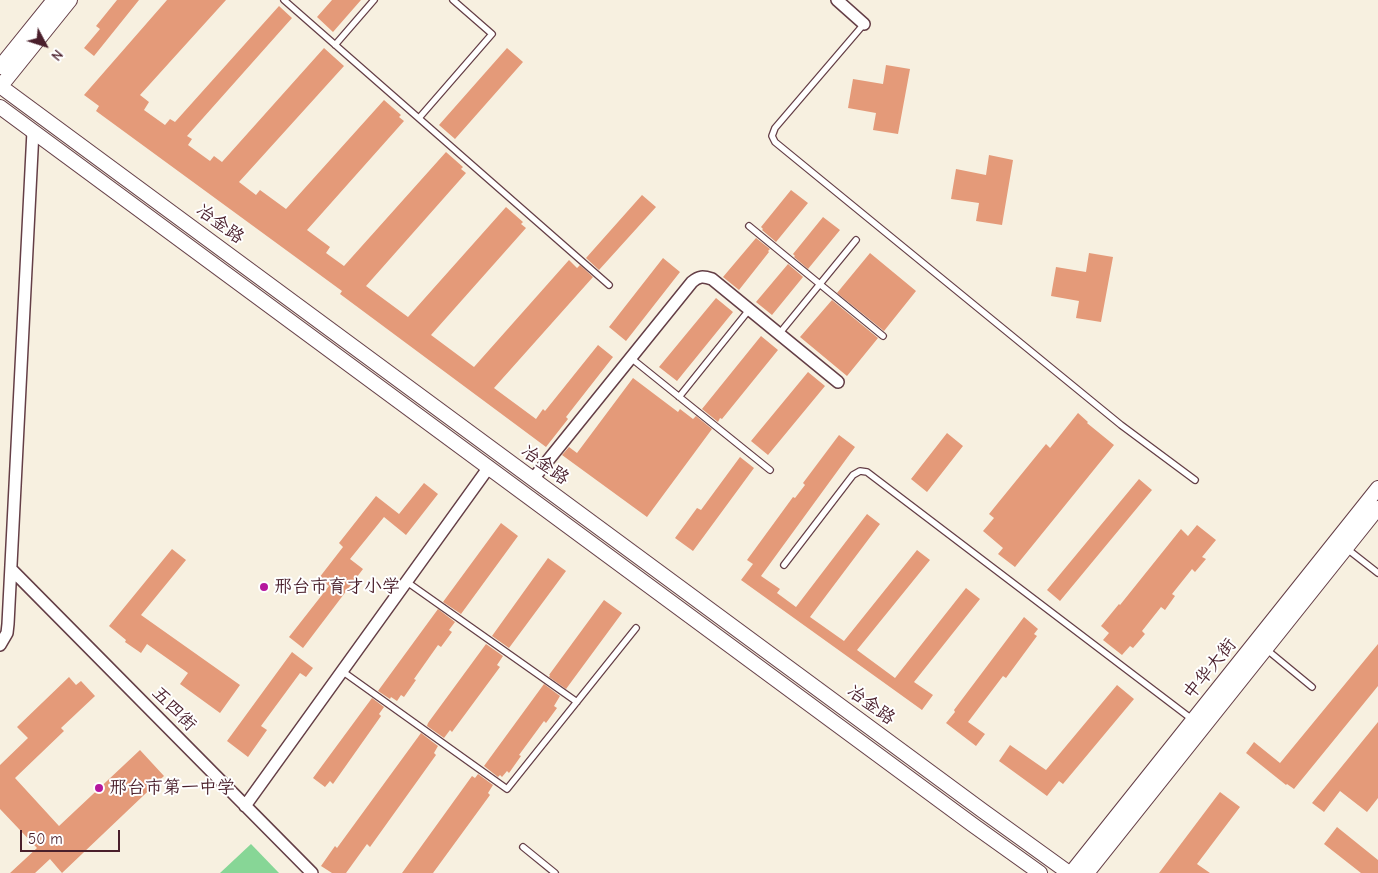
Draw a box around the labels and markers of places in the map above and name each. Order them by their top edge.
place label: 邢台市育才小学 [274,576,400,598]
marker: 邢台市育才小学 [258,581,270,593]
place label: 邢台市第一中学 [109,777,235,799]
marker: 邢台市第一中学 [93,782,105,794]

